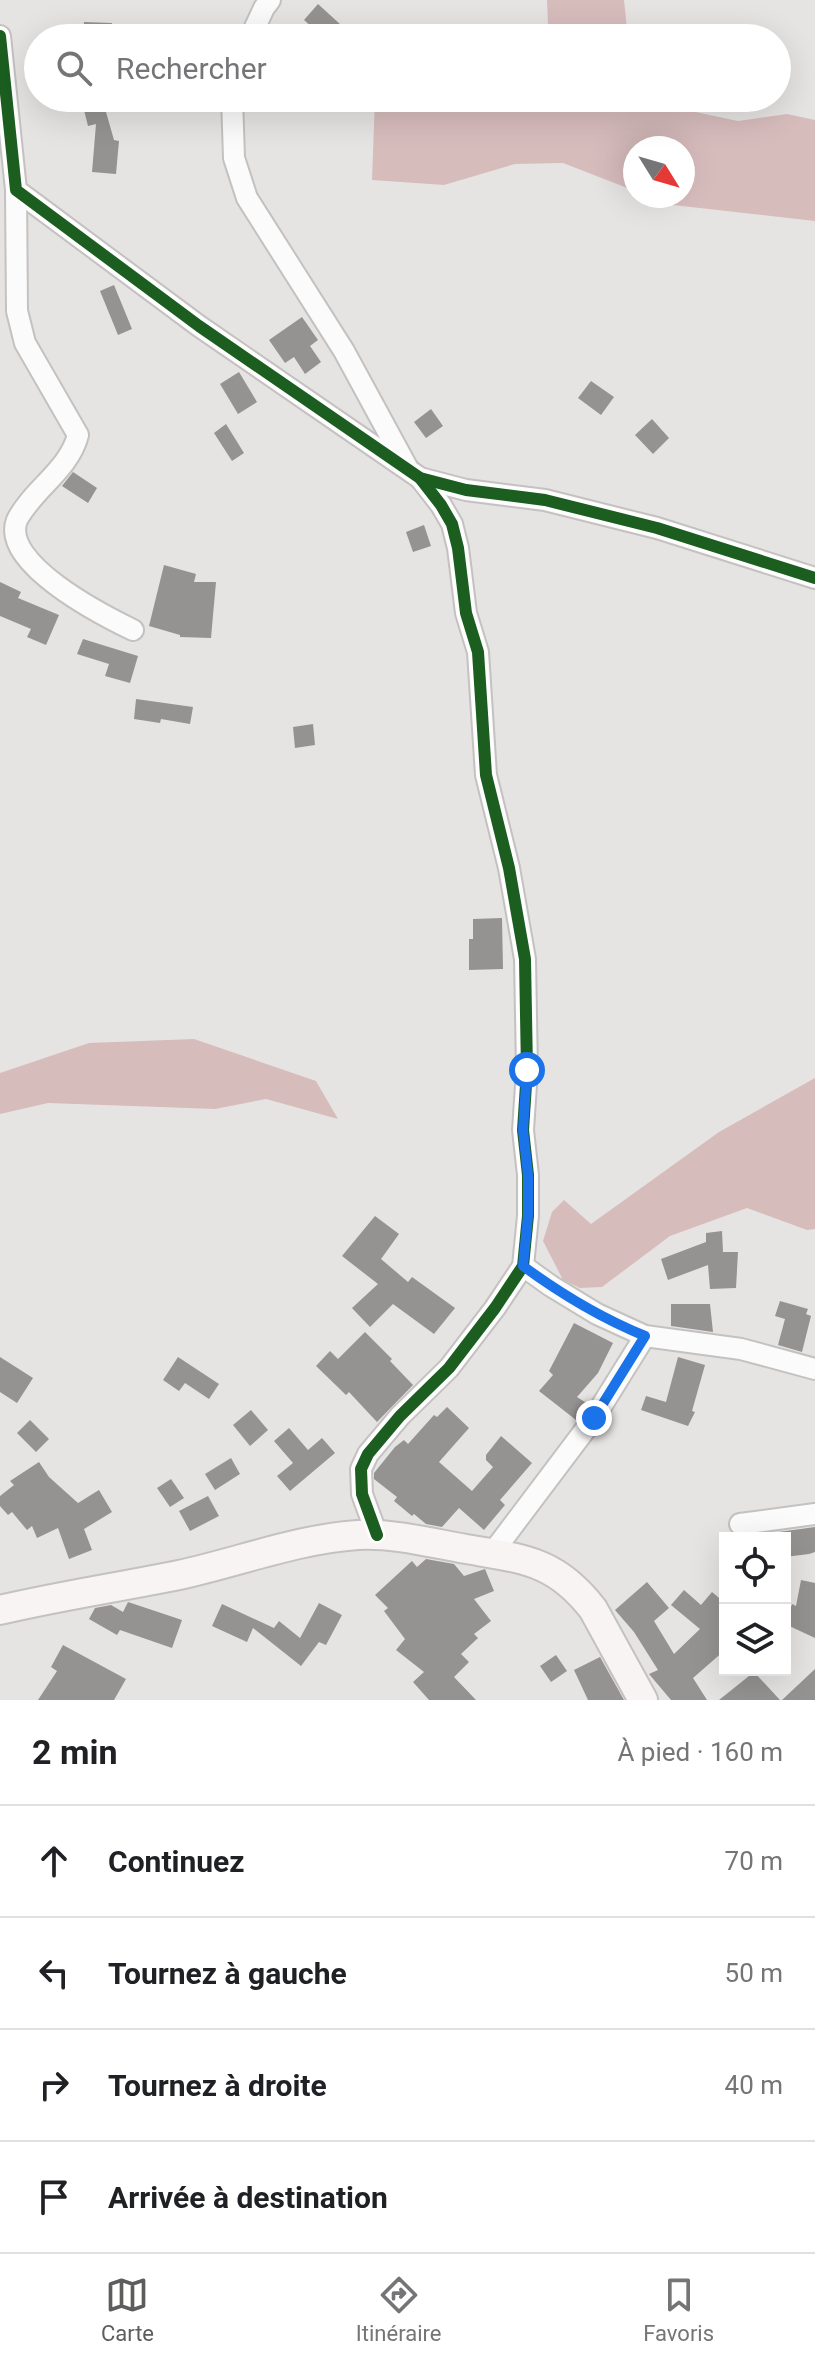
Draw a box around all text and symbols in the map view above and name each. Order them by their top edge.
search box [24,24,791,112]
icon: search [52,46,96,90]
text: Rechercher [116,51,267,86]
north arrow [623,136,695,208]
route start [509,1052,545,1088]
route end [576,1400,612,1436]
map controls [719,1532,791,1676]
button: locate [719,1532,791,1604]
button: layers [719,1604,791,1676]
text: 2 min [32,1732,117,1772]
text: À pied · 160 m [617,1737,783,1767]
icon: ahead [32,1839,76,1883]
text: Continuez [108,1844,245,1879]
text: 70 m [725,1846,783,1876]
icon: left [32,1951,76,1995]
text: Tournez à gauche [108,1956,347,1991]
text: 50 m [725,1958,783,1988]
icon: right [32,2063,76,2107]
text: Tournez à droite [108,2068,327,2103]
text: 40 m [725,2070,783,2100]
icon: arrive [32,2175,76,2219]
text: Arrivée à destination [108,2180,388,2215]
tab: Carte [101,2273,154,2346]
tab: Itinéraire [356,2273,441,2346]
tab: Favoris [643,2273,714,2346]

